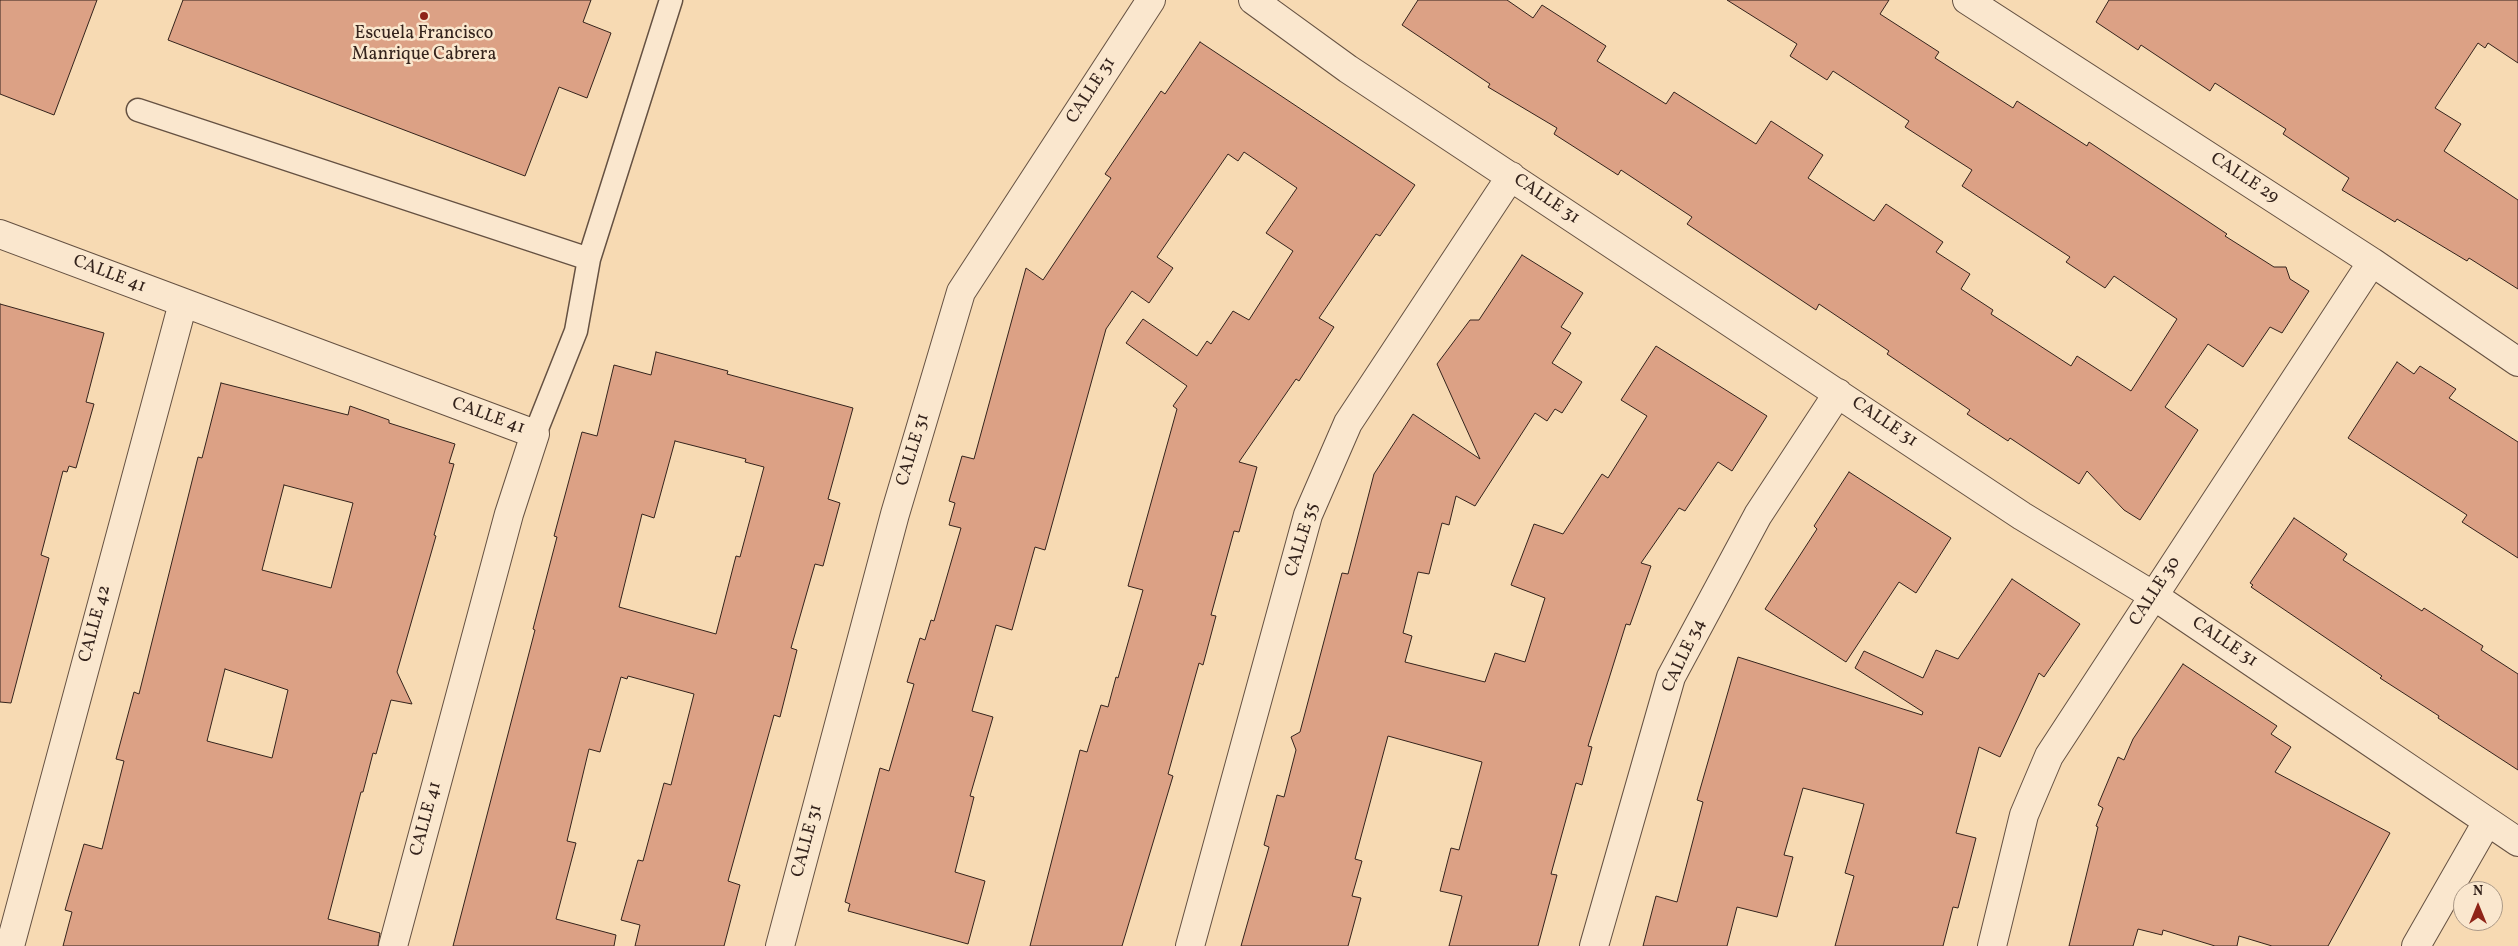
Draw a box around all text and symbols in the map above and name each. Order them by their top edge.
marker: Escuela Francisco Manrique Cabrera [418,10,430,22]
place label: Escuela Francisco Manrique Cabrera [352,24,496,66]
street label: CALLE 31 [1063,54,1121,128]
street label: CALLE 29 [2206,149,2282,209]
street label: CALLE 31 [1509,170,1583,230]
street label: CALLE 41 [69,251,149,299]
street label: CALLE 31 [1847,393,1921,453]
street label: CALLE 41 [448,394,528,440]
street label: CALLE 31 [893,411,935,489]
street label: CALLE 35 [1281,500,1325,580]
street label: CALLE 30 [2126,553,2186,631]
street label: CALLE 42 [75,583,117,665]
street label: CALLE 31 [2187,613,2261,673]
street label: CALLE 34 [1659,616,1711,696]
street label: CALLE 41 [407,779,447,859]
street label: CALLE 31 [788,802,828,880]
north arrow [2453,881,2503,931]
text: N [2473,882,2483,901]

